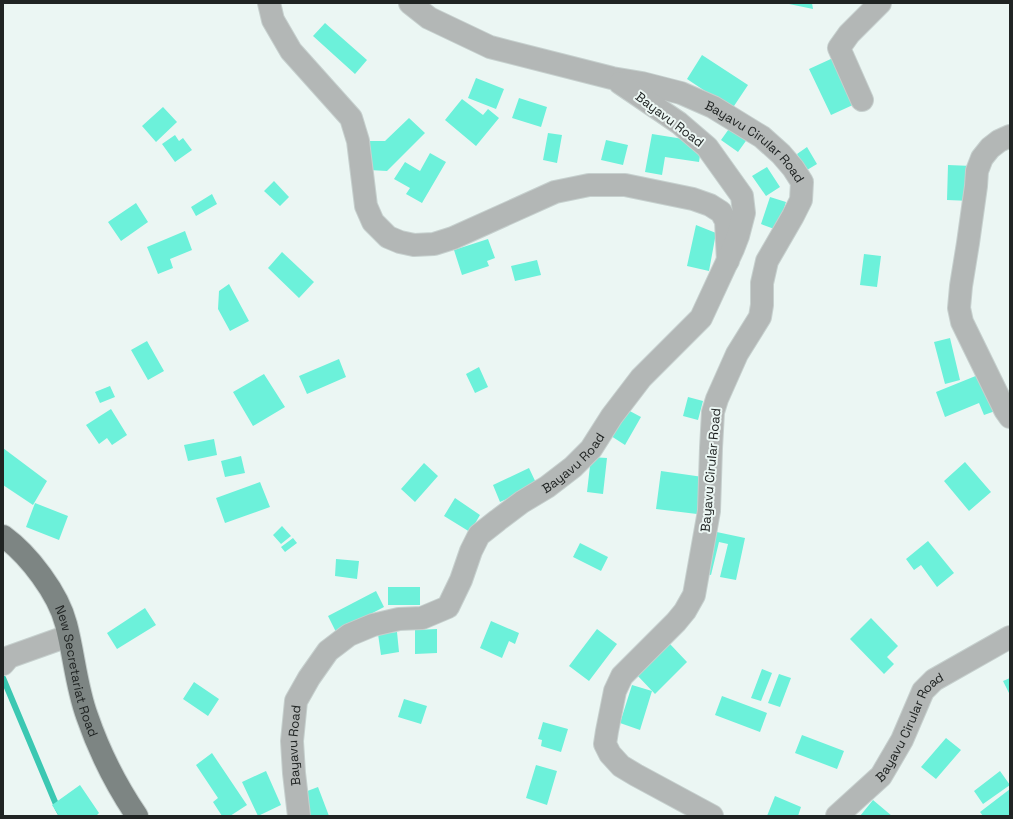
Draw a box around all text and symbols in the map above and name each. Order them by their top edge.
street label: Bayavu Road [632,88,707,151]
street label: Bayavu Cirular Road [702,97,808,186]
street label: Bayavu Cirular Road [697,407,724,533]
street label: Bayavu Road [539,429,608,497]
street label: New Secretariat Road [51,602,102,739]
street label: Bayavu Cirular Road [872,668,947,786]
street label: Bayavu Road [284,704,305,787]

